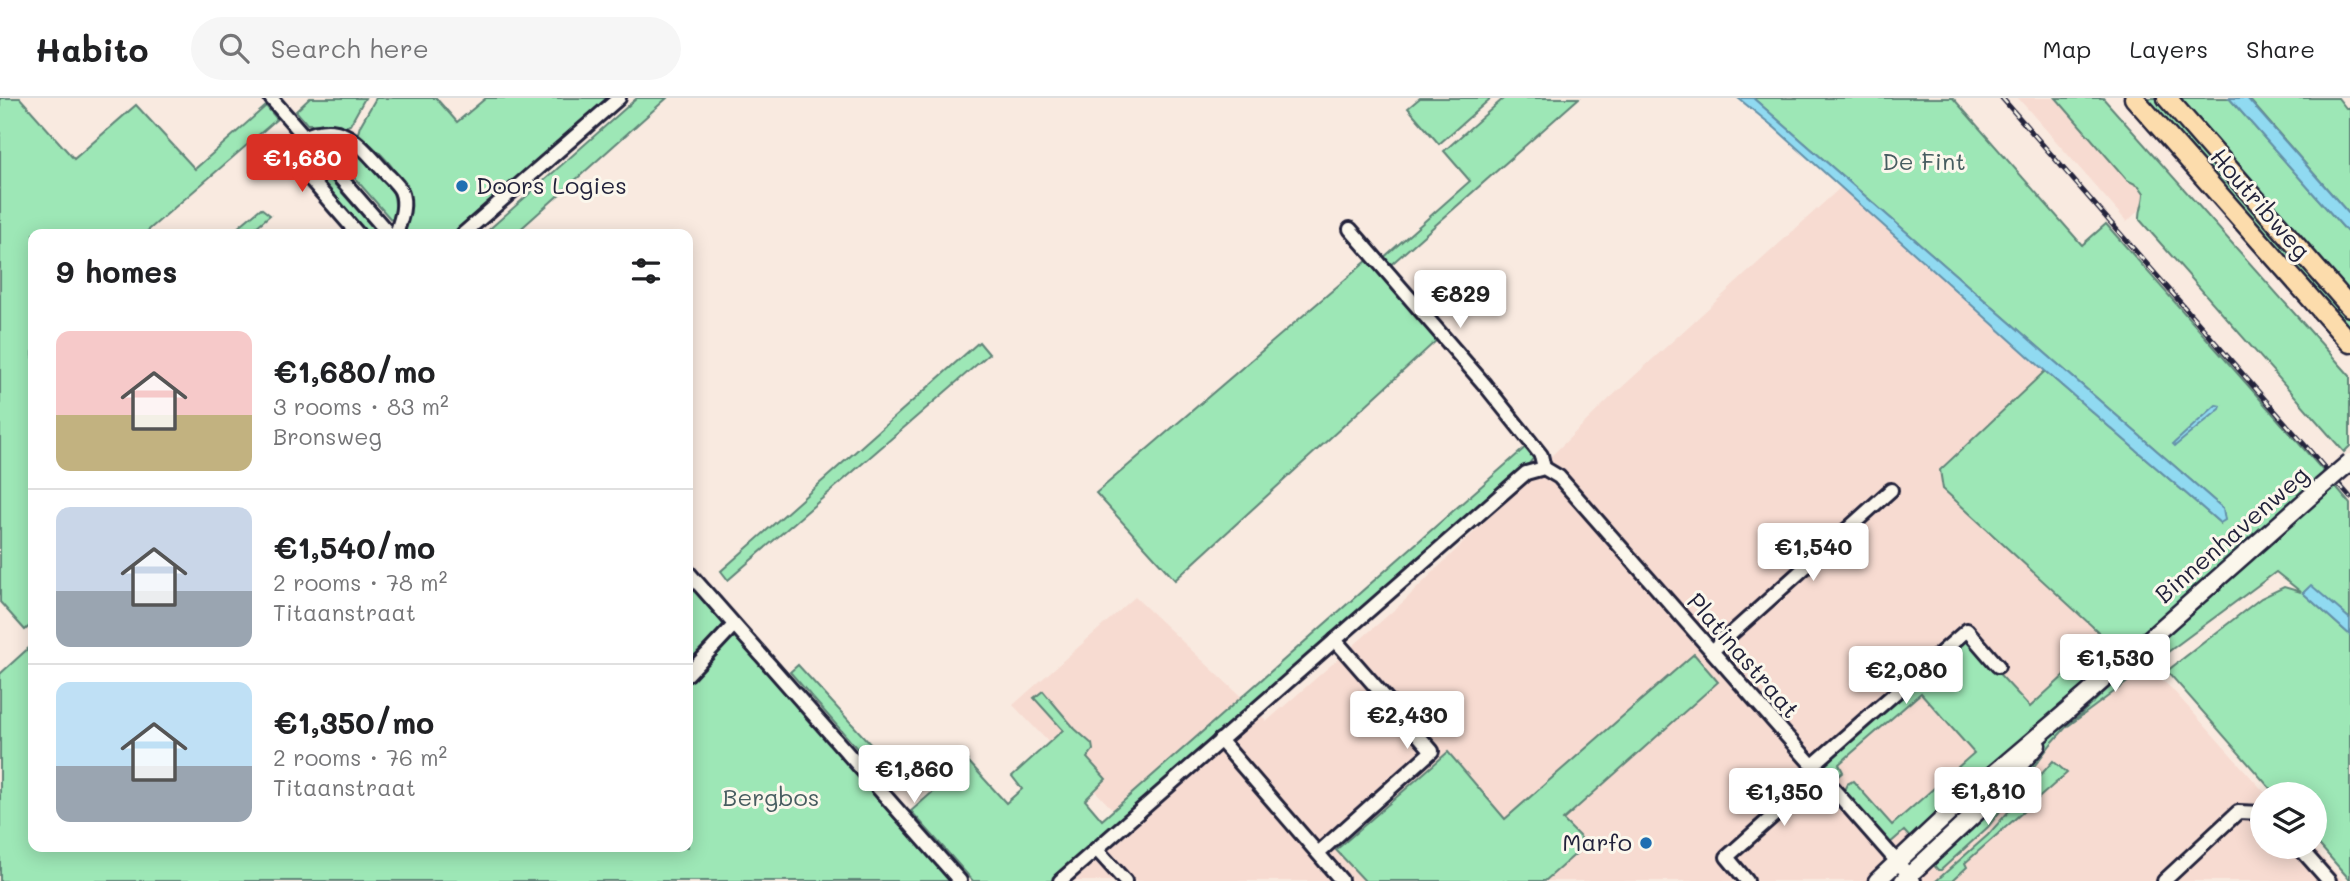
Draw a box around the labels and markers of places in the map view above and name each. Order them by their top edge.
pin: €1,680 [245,134,359,194]
place label: Doors Logies [476,169,627,200]
marker: Doors Logies [454,178,470,194]
pin: €829 [1419,271,1501,330]
pin: €1,540 [1756,524,1870,583]
pin: €1,530 [2058,634,2172,694]
pin: €2,080 [1849,646,1963,706]
pin: €2,430 [1350,692,1464,751]
pin: €1,860 [857,746,971,805]
pin: €1,350 [1727,768,1841,828]
pin: €1,810 [1931,768,2045,827]
place label: Marfo [1562,826,1632,857]
marker: Marfo [1638,835,1654,851]

